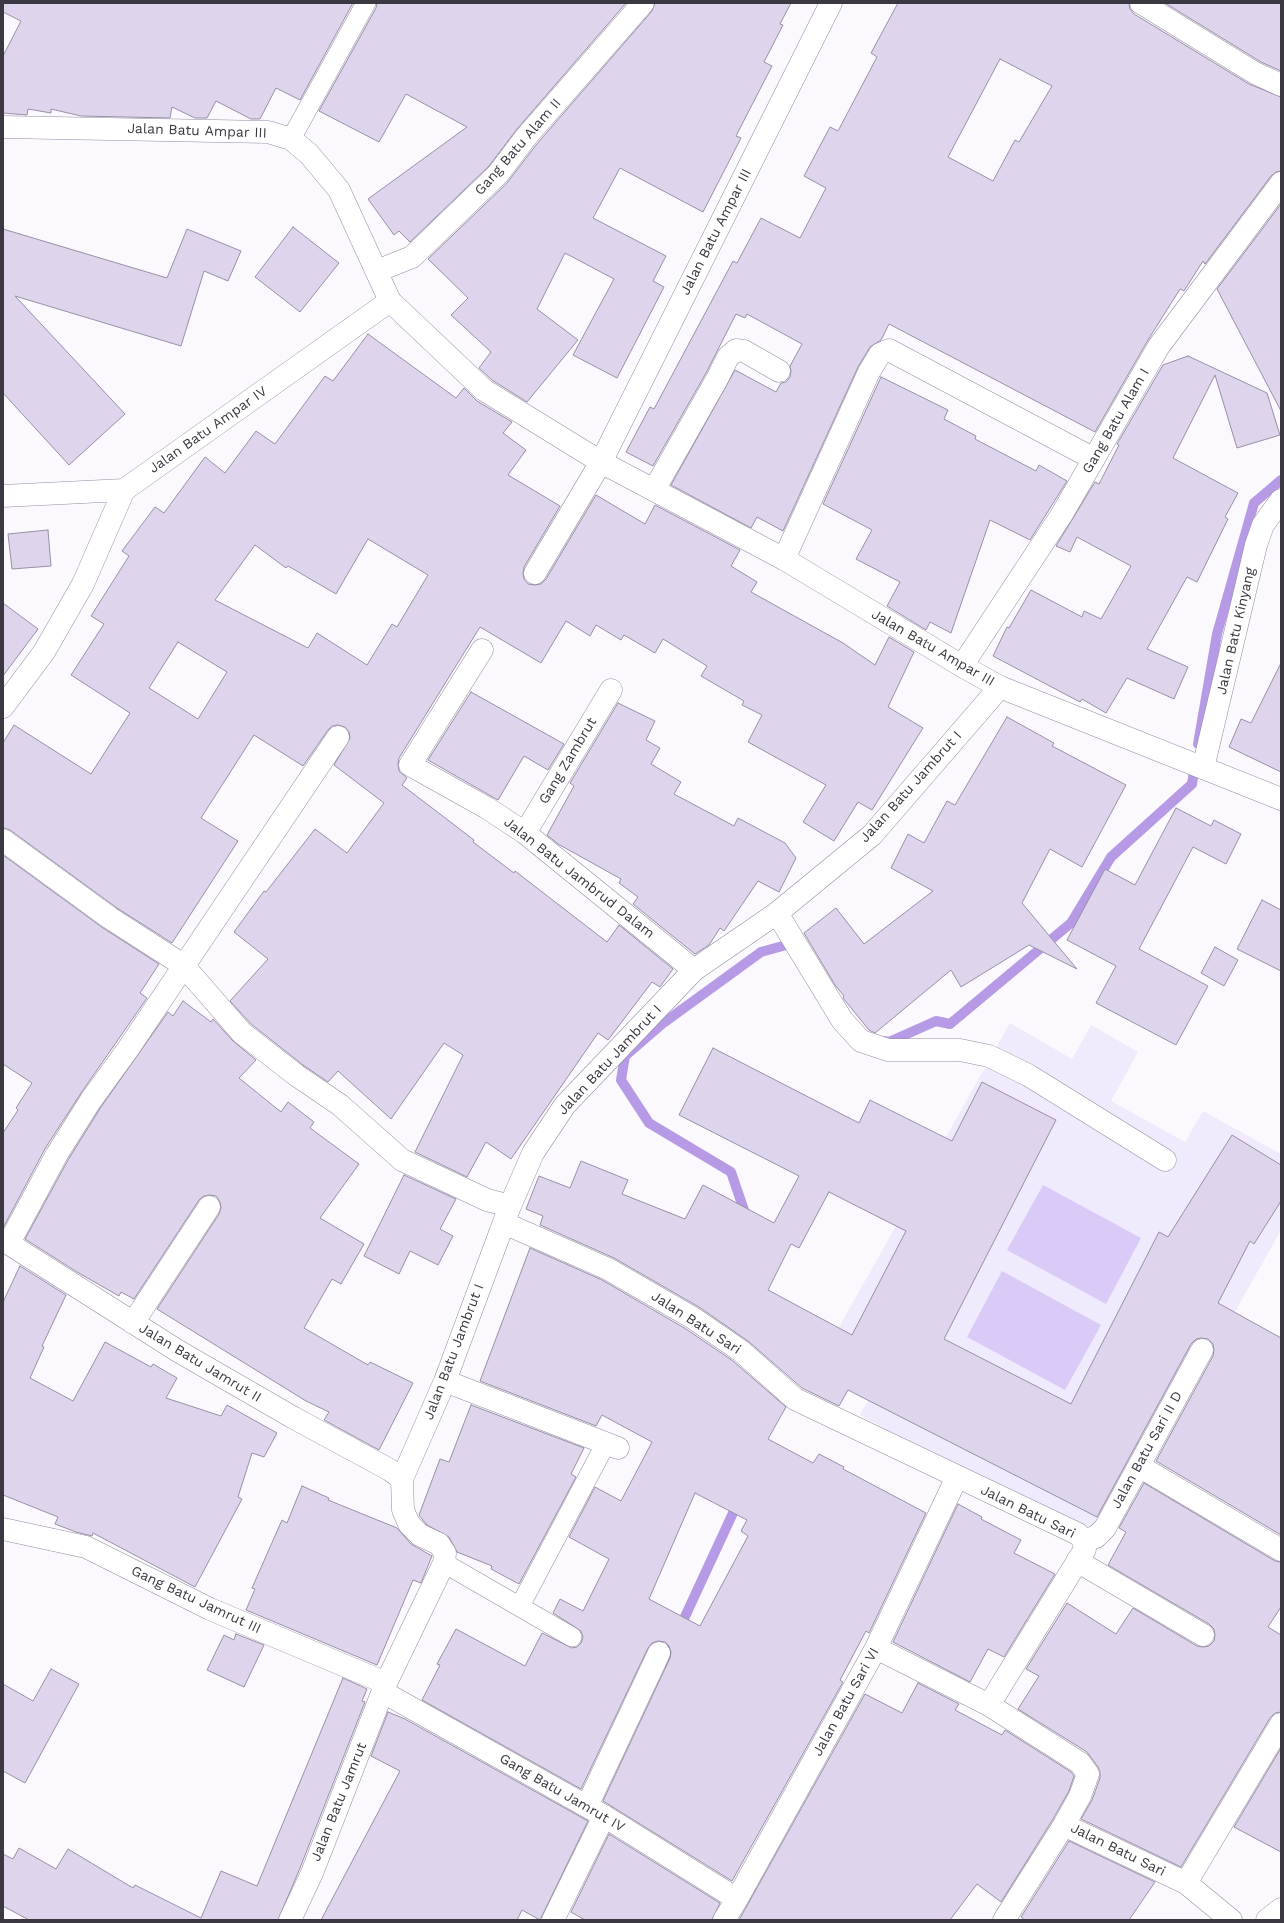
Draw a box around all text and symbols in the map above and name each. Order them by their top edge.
street label: Gang Batu Alam II [471,95,565,199]
street label: Jalan Batu Ampar III [127,120,267,142]
street label: Jalan Batu Ampar III [677,166,755,298]
street label: Gang Batu Alam I [1079,365,1153,477]
street label: Jalan Batu Ampar IV [146,383,270,477]
street label: Jalan Batu Kinyang [1213,566,1259,696]
street label: Jalan Batu Ampar III [868,606,998,690]
street label: Gang Zambrut [536,715,600,807]
street label: Jalan Batu Jambrut I [857,728,965,846]
street label: Jalan Batu Jambrud Dalam [500,814,658,942]
street label: Jalan Batu Jambrut I [555,1002,665,1118]
street label: Jalan Batu Jambrut I [420,1282,488,1422]
street label: Jalan Batu Sari [648,1288,744,1358]
street label: Jalan Batu Jamrut II [136,1320,264,1406]
street label: Jalan Batu Sari II D [1108,1388,1186,1512]
street label: Jalan Batu Sari [978,1482,1078,1542]
street label: Gang Batu Jamrut III [128,1563,264,1637]
street label: Jalan Batu Sari VI [809,1645,883,1759]
street label: Jalan Batu Jamrut [308,1740,370,1864]
street label: Gang Batu Jamrut IV [496,1750,628,1836]
street label: Jalan Batu Sari [1068,1820,1168,1880]

